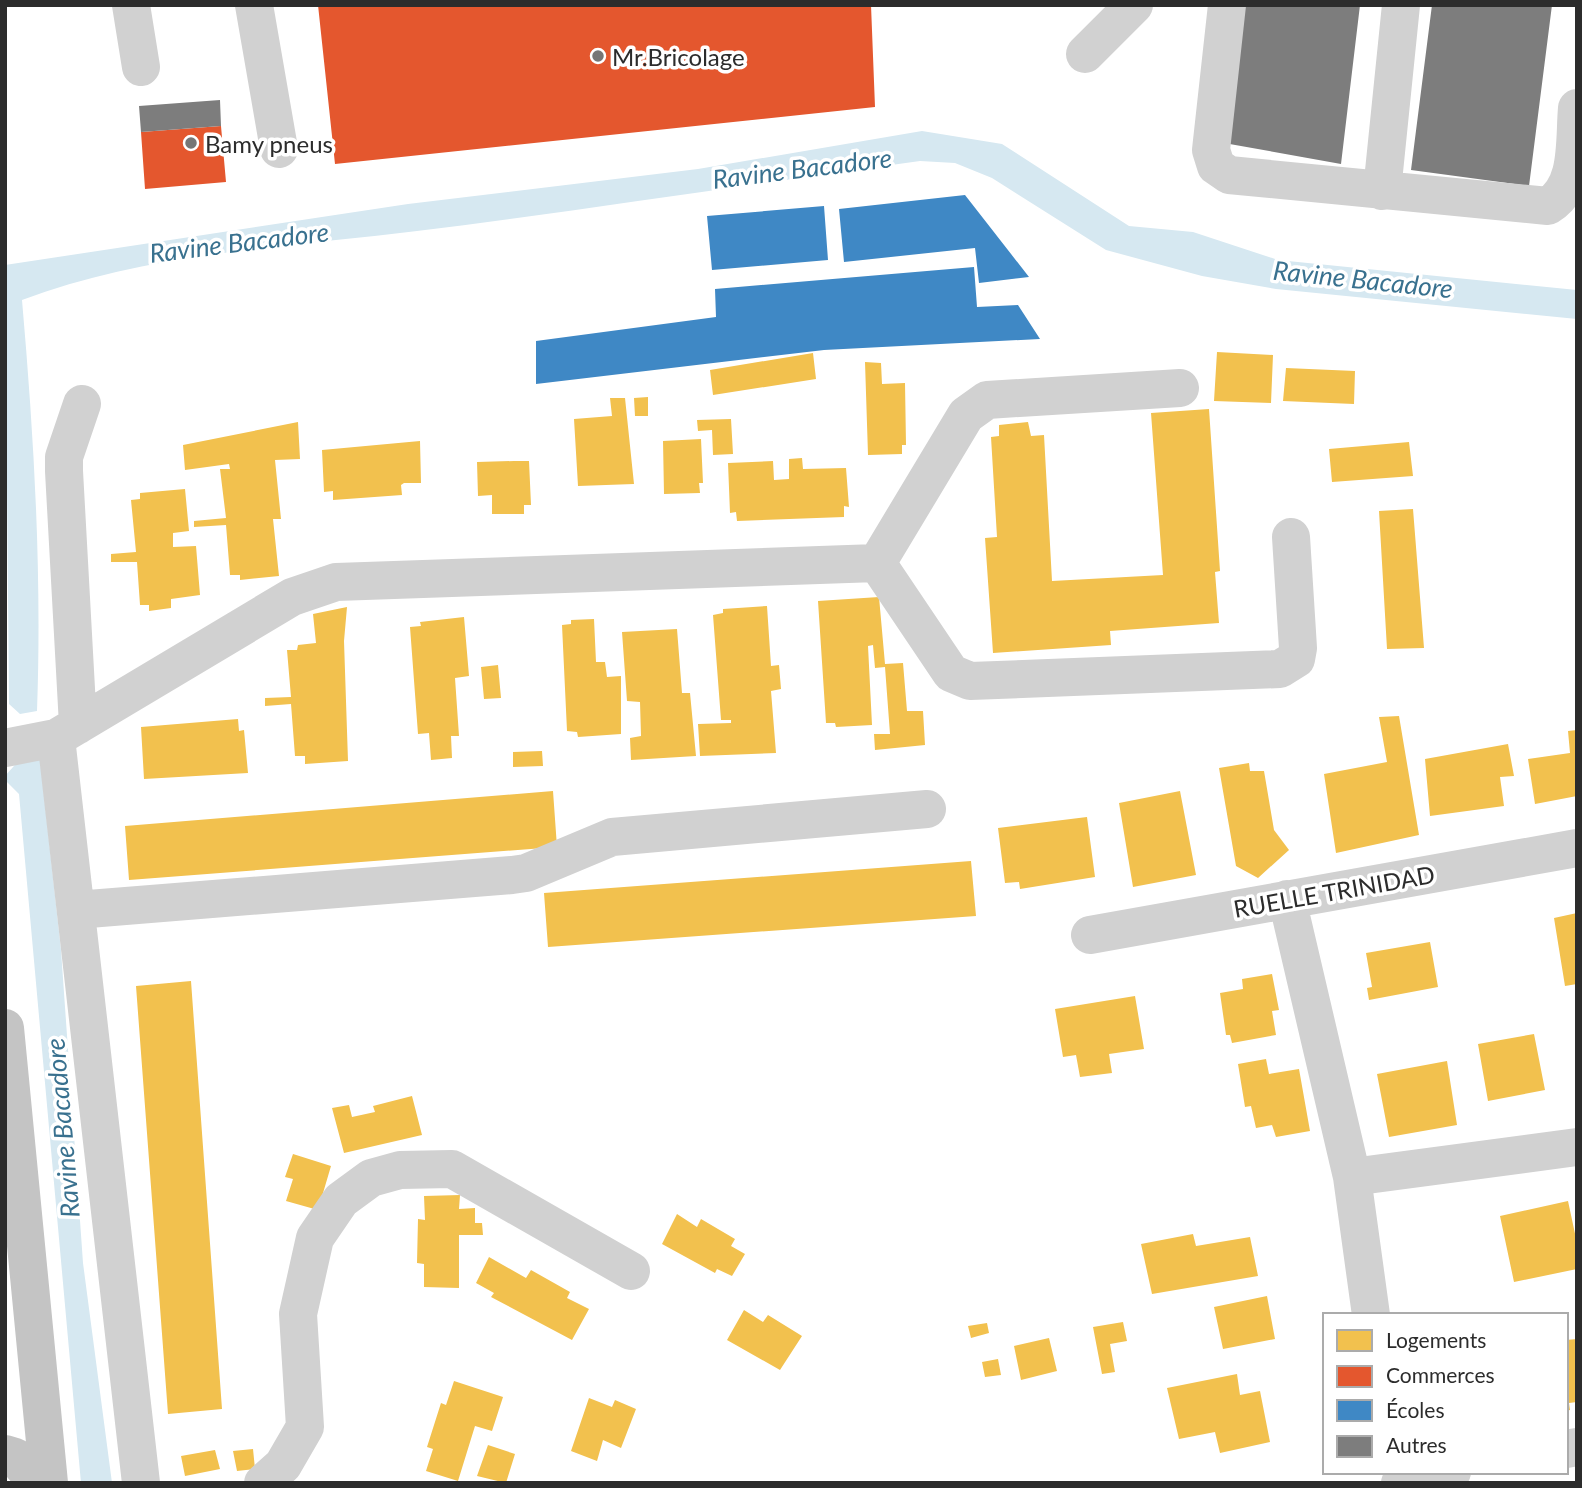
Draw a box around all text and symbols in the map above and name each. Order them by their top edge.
place label: Mr.Bricolage [612,42,745,71]
marker: Mr.Bricolage [590,48,606,64]
place label: Bamy pneus [205,129,333,158]
marker: Bamy pneus [183,135,199,151]
water label: Ravine Bacadore [711,141,893,195]
water label: Ravine Bacadore [148,215,330,269]
water label: Ravine Bacadore [1272,254,1454,304]
street label: RUELLE TRINIDAD [1231,859,1437,923]
water label: Ravine Bacadore [38,1037,86,1219]
legend [1323,1313,1568,1474]
text: Logements [1386,1327,1486,1352]
text: Commerces [1386,1362,1495,1387]
text: Écoles [1386,1397,1445,1422]
text: Autres [1386,1432,1447,1457]

